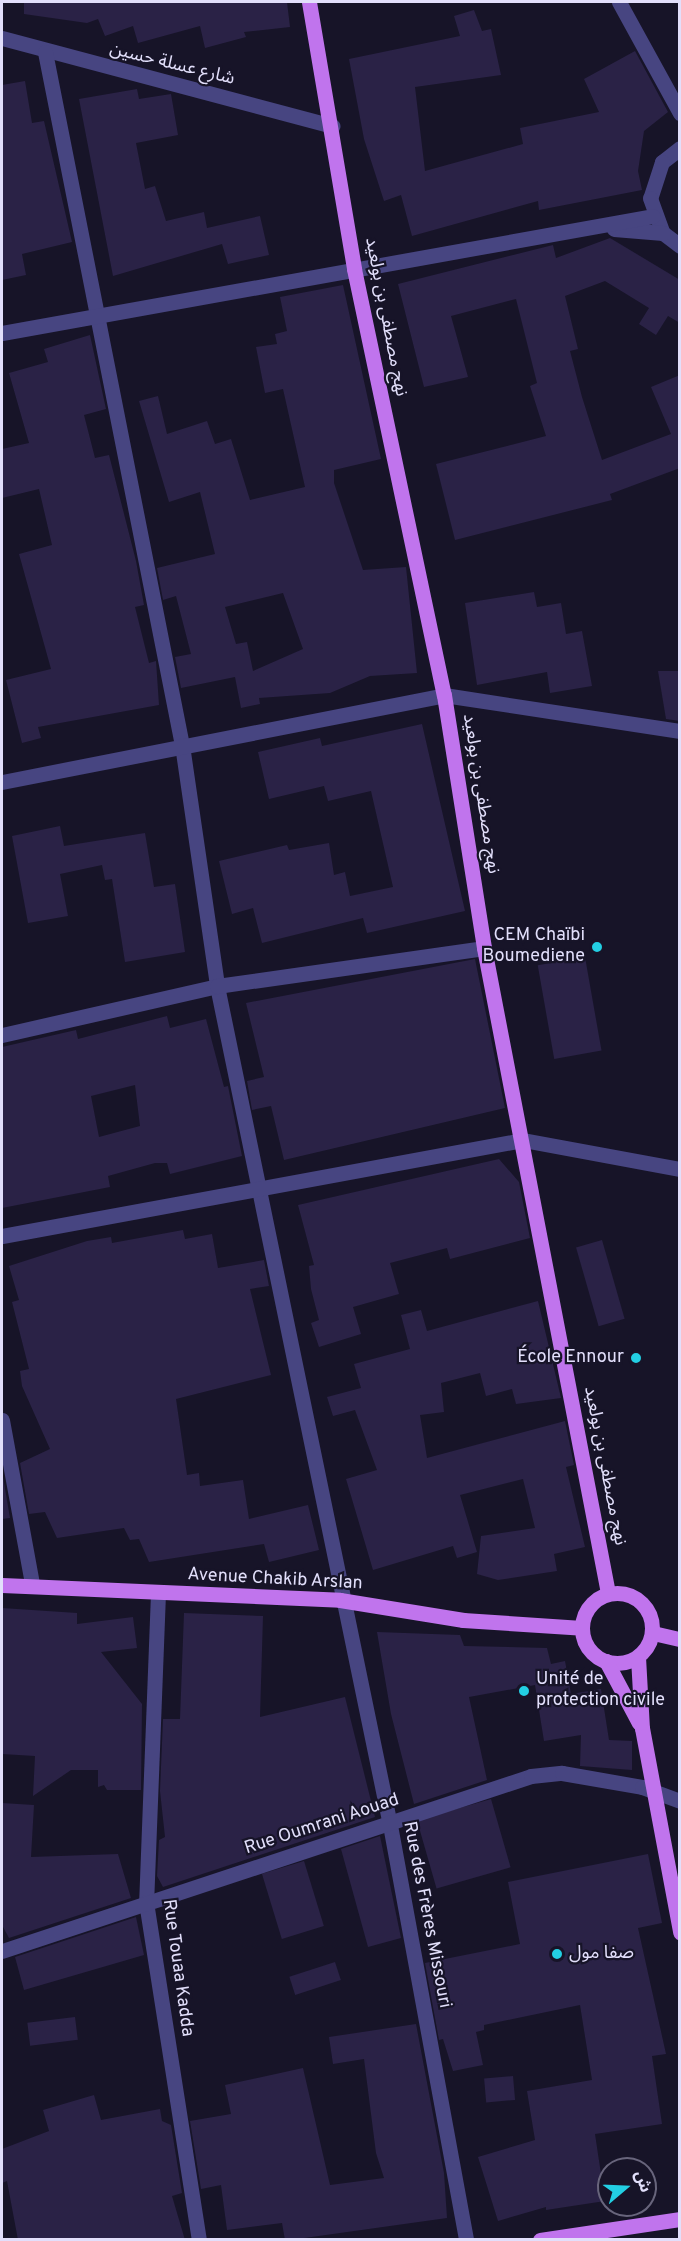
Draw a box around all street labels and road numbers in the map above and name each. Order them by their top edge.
street label: شارع عسلة حسين [107,39,237,91]
street label: نهج مصطفى بن بولعيد [359,236,411,398]
street label: نهج مصطفى بن بولعيد [457,713,503,875]
street label: نهج مصطفى بن بولعيد [578,1385,630,1547]
street label: Avenue Chakib Arslan [186,1565,364,1595]
street label: Rue Oumrani Aouad [242,1790,402,1860]
street label: Rue des Frères Missouri [397,1820,455,2010]
street label: Rue Touaa Kadda [157,1898,197,2038]

